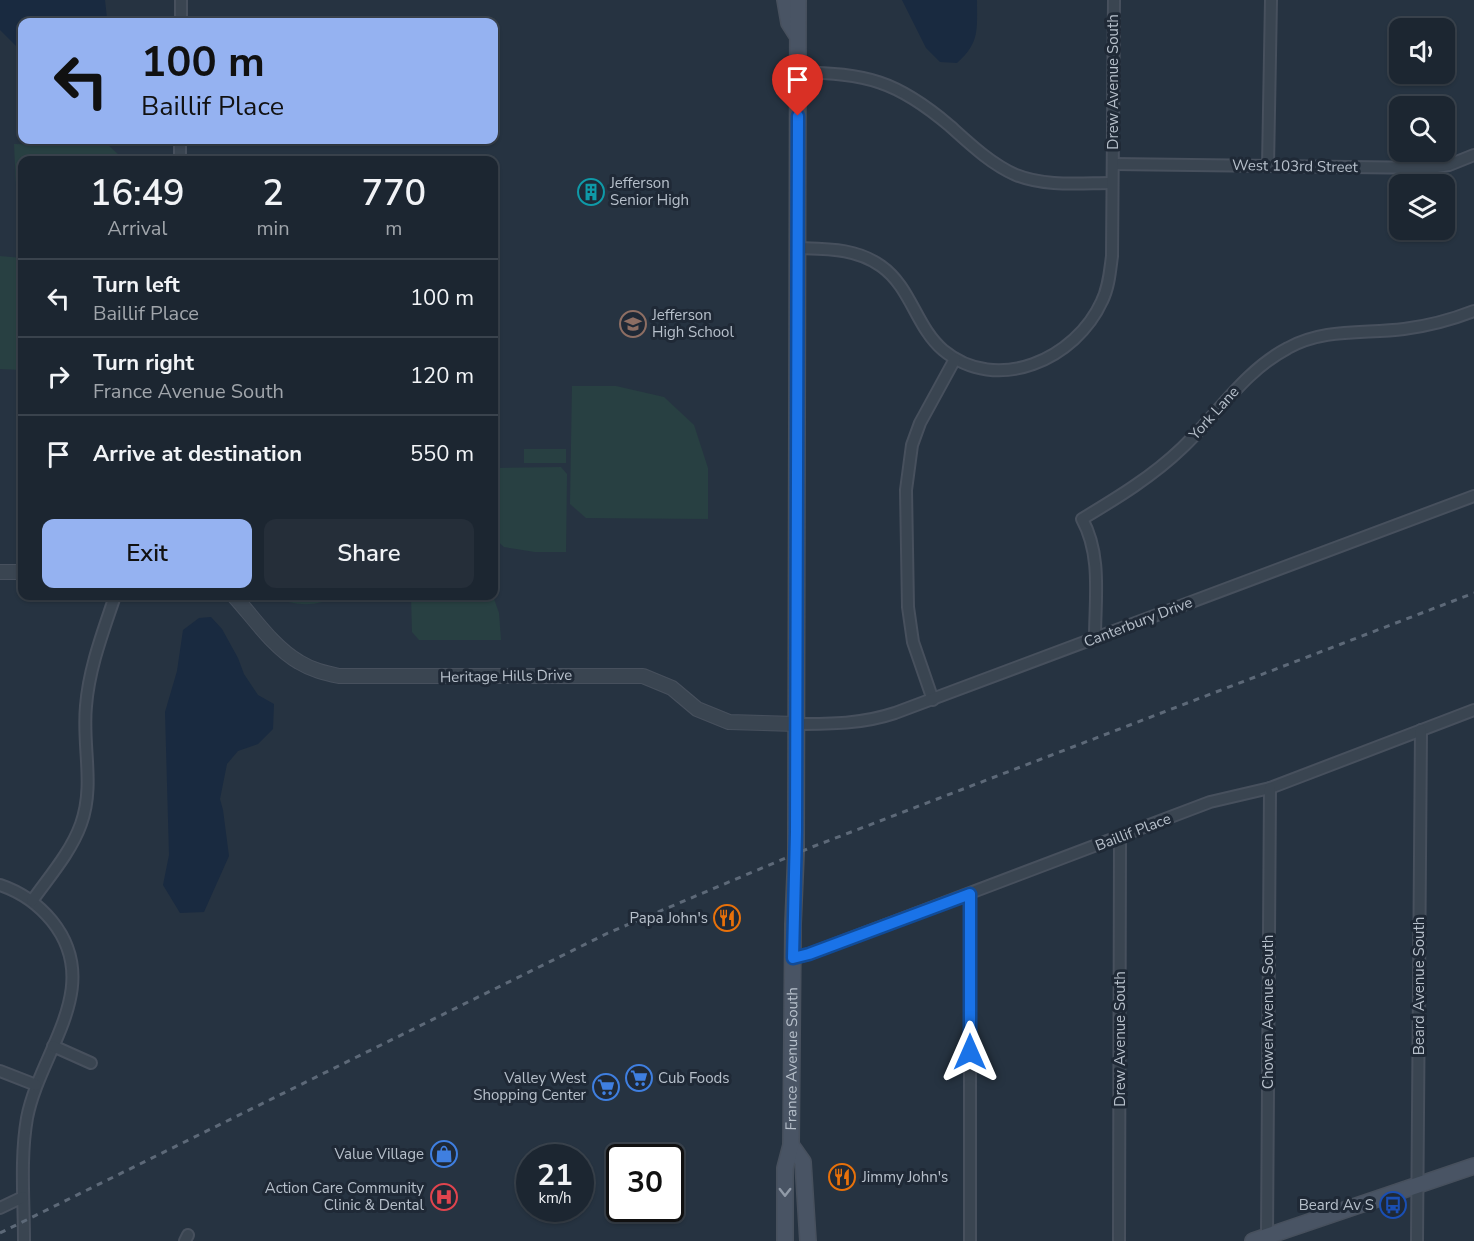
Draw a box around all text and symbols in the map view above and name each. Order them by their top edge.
street label: Drew Avenue South [1103,14,1123,150]
map controls [1389,18,1455,240]
button: sound [1389,18,1455,84]
text: 100 m [141,34,265,91]
icon: left [42,42,120,120]
pin [772,54,823,116]
icon: arrive [781,63,814,96]
text: Baillif Place [141,88,284,125]
button: search [1389,96,1455,162]
street label: West 103rd Street [1232,155,1359,177]
text: 16:49 [90,169,185,218]
text: 2 [262,169,284,218]
text: 770 [361,169,426,218]
place label: Jefferson Senior High [609,173,689,210]
button: layers [1389,174,1455,240]
building icon: Jefferson Senior High [576,177,606,207]
text: Arrival [107,215,167,242]
text: min [257,215,290,242]
text: m [385,215,402,242]
text: Turn left [93,270,180,300]
icon: left [42,282,75,315]
text: 100 m [410,283,474,313]
text: Baillif Place [93,300,199,327]
place label: Jefferson High School [651,305,734,342]
school or university icon: Jefferson High School [618,309,648,339]
text: Turn right [93,348,194,378]
icon: right [42,360,75,393]
text: 120 m [410,361,474,391]
text: France Avenue South [93,378,284,405]
street label: York Lane [1184,382,1243,445]
icon: arrive [42,438,75,471]
text: Arrive at destination [93,439,302,469]
text: 550 m [410,439,474,469]
button: Exit [42,519,252,588]
button: Share [264,519,474,588]
street label: Canterbury Drive [1081,592,1195,652]
street label: Heritage Hills Drive [440,665,572,687]
street label: Baillif Place [1092,808,1174,856]
restaurant icon: Papa John's [712,903,742,933]
place label: Papa John's [630,908,708,928]
street label: Beard Avenue South [1409,917,1429,1055]
street label: Chowen Avenue South [1258,935,1278,1089]
street label: Drew Avenue South [1110,971,1130,1107]
street label: France Avenue South [781,987,802,1130]
position arrow [938,1020,1002,1084]
supermarket icon: Cub Foods [624,1063,654,1093]
place label: Valley West Shopping Center [473,1068,587,1105]
place label: Cub Foods [658,1068,730,1088]
supermarket icon: Valley West Shopping Center [591,1072,621,1102]
shop icon: Value Village [429,1139,459,1169]
place label: Value Village [333,1144,424,1164]
speed limit sign: 30 [606,1144,684,1222]
text: 21 [537,1155,573,1196]
restaurant icon: Jimmy John's [827,1162,857,1192]
place label: Jimmy John's [861,1167,948,1187]
place label: Action Care Community Clinic & Dental [265,1178,425,1215]
hospital icon: Action Care Community Clinic & Dental [429,1182,459,1212]
text: km/h [538,1188,572,1208]
one-way arrow [779,1188,791,1197]
bus stop icon: Beard Av S [1378,1190,1408,1220]
place label: Beard Av S [1299,1195,1374,1215]

